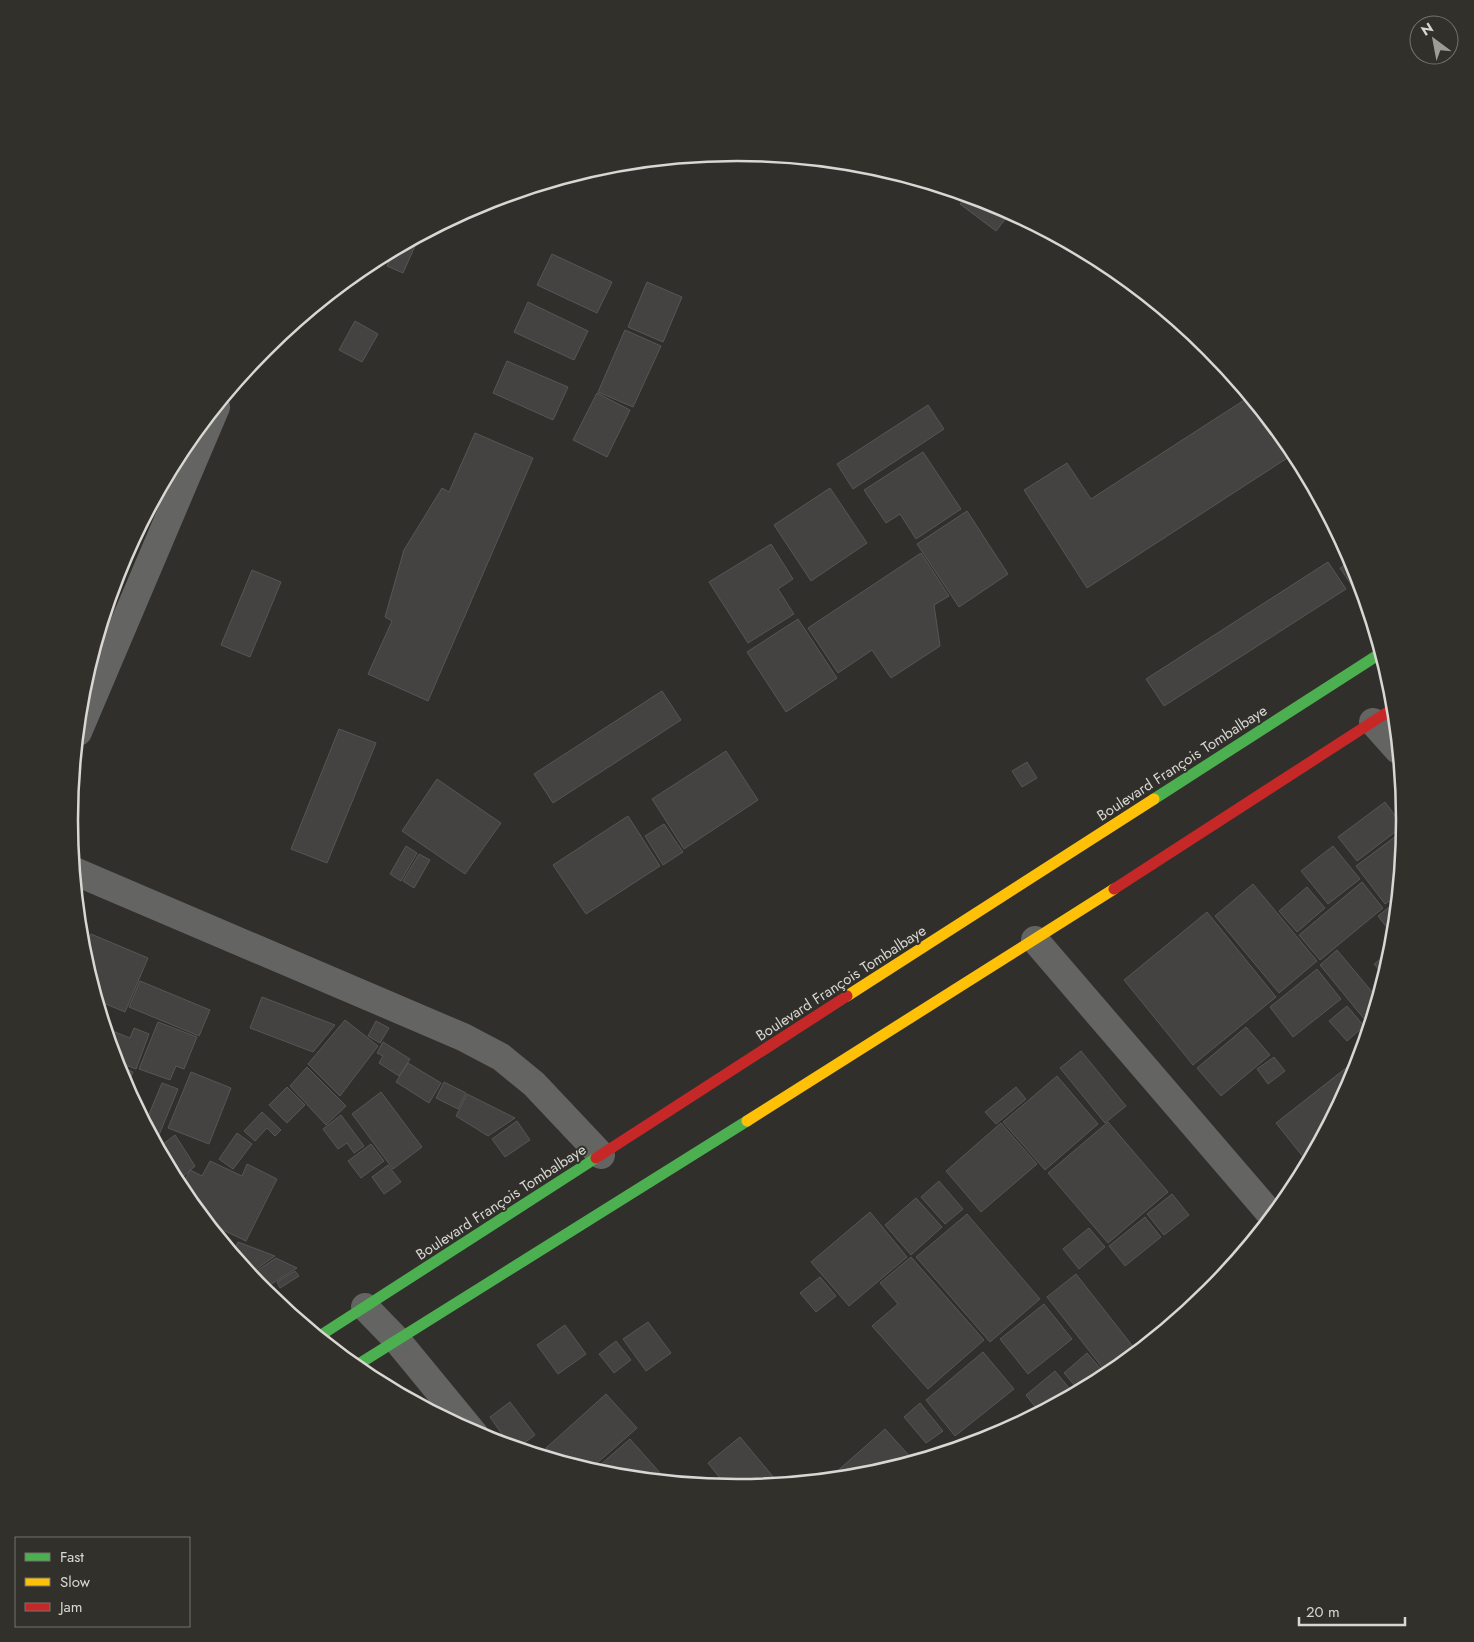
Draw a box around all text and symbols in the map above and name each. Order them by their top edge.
north arrow [1409,15,1459,65]
text: N [1417,18,1437,40]
street label: Boulevard François Tombalbaye [1093,699,1272,826]
street label: Boulevard François Tombalbaye [752,919,931,1046]
street label: Boulevard François Tombalbaye [412,1138,591,1265]
legend [15,1537,190,1627]
text: Fast [60,1546,84,1568]
text: Slow [60,1571,91,1593]
scale bar [1299,1594,1405,1626]
text: Jam [58,1596,83,1618]
text: 20 m [1306,1601,1340,1623]

